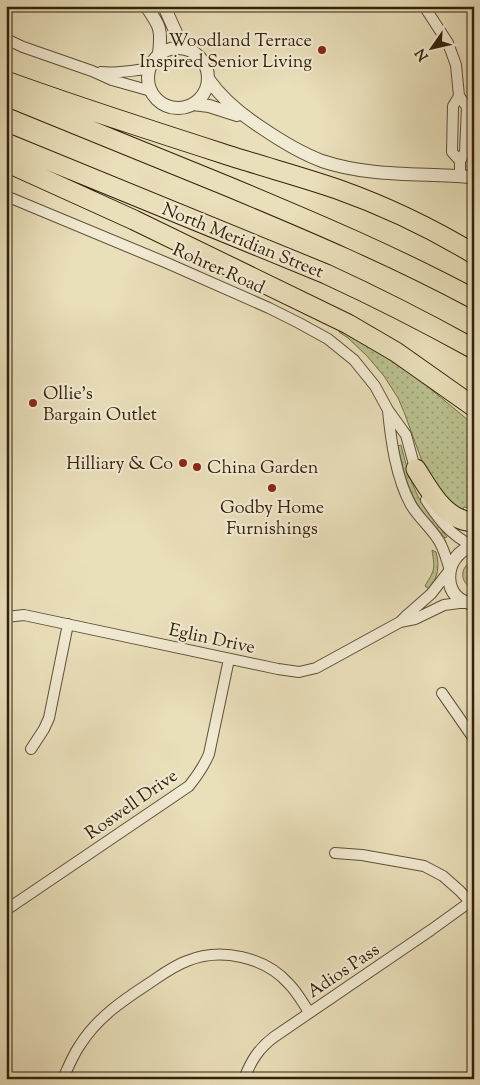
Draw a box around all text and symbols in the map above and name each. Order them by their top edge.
north arrow [408,22,458,72]
place label: Woodland Terrace Inspired Senior Living [139,29,312,76]
marker: Woodland Terrace Inspired Senior Living [316,44,328,56]
text: N [411,44,434,64]
street label: North Meridian Street [158,198,327,286]
street label: Rohrer Road [168,238,269,302]
place label: Ollie's Bargain Outlet [43,382,157,429]
marker: Ollie's Bargain Outlet [27,397,39,409]
place label: Hilliary & Co [66,452,173,478]
place label: China Garden [207,456,319,482]
marker: Hilliary & Co [177,457,189,469]
marker: China Garden [191,461,203,473]
marker: Godby Home Furnishings [266,482,278,494]
place label: Godby Home Furnishings [220,496,324,543]
street label: Eglin Drive [166,618,257,662]
street label: Roswell Drive [81,764,184,847]
street label: Adios Pass [303,938,385,1005]

